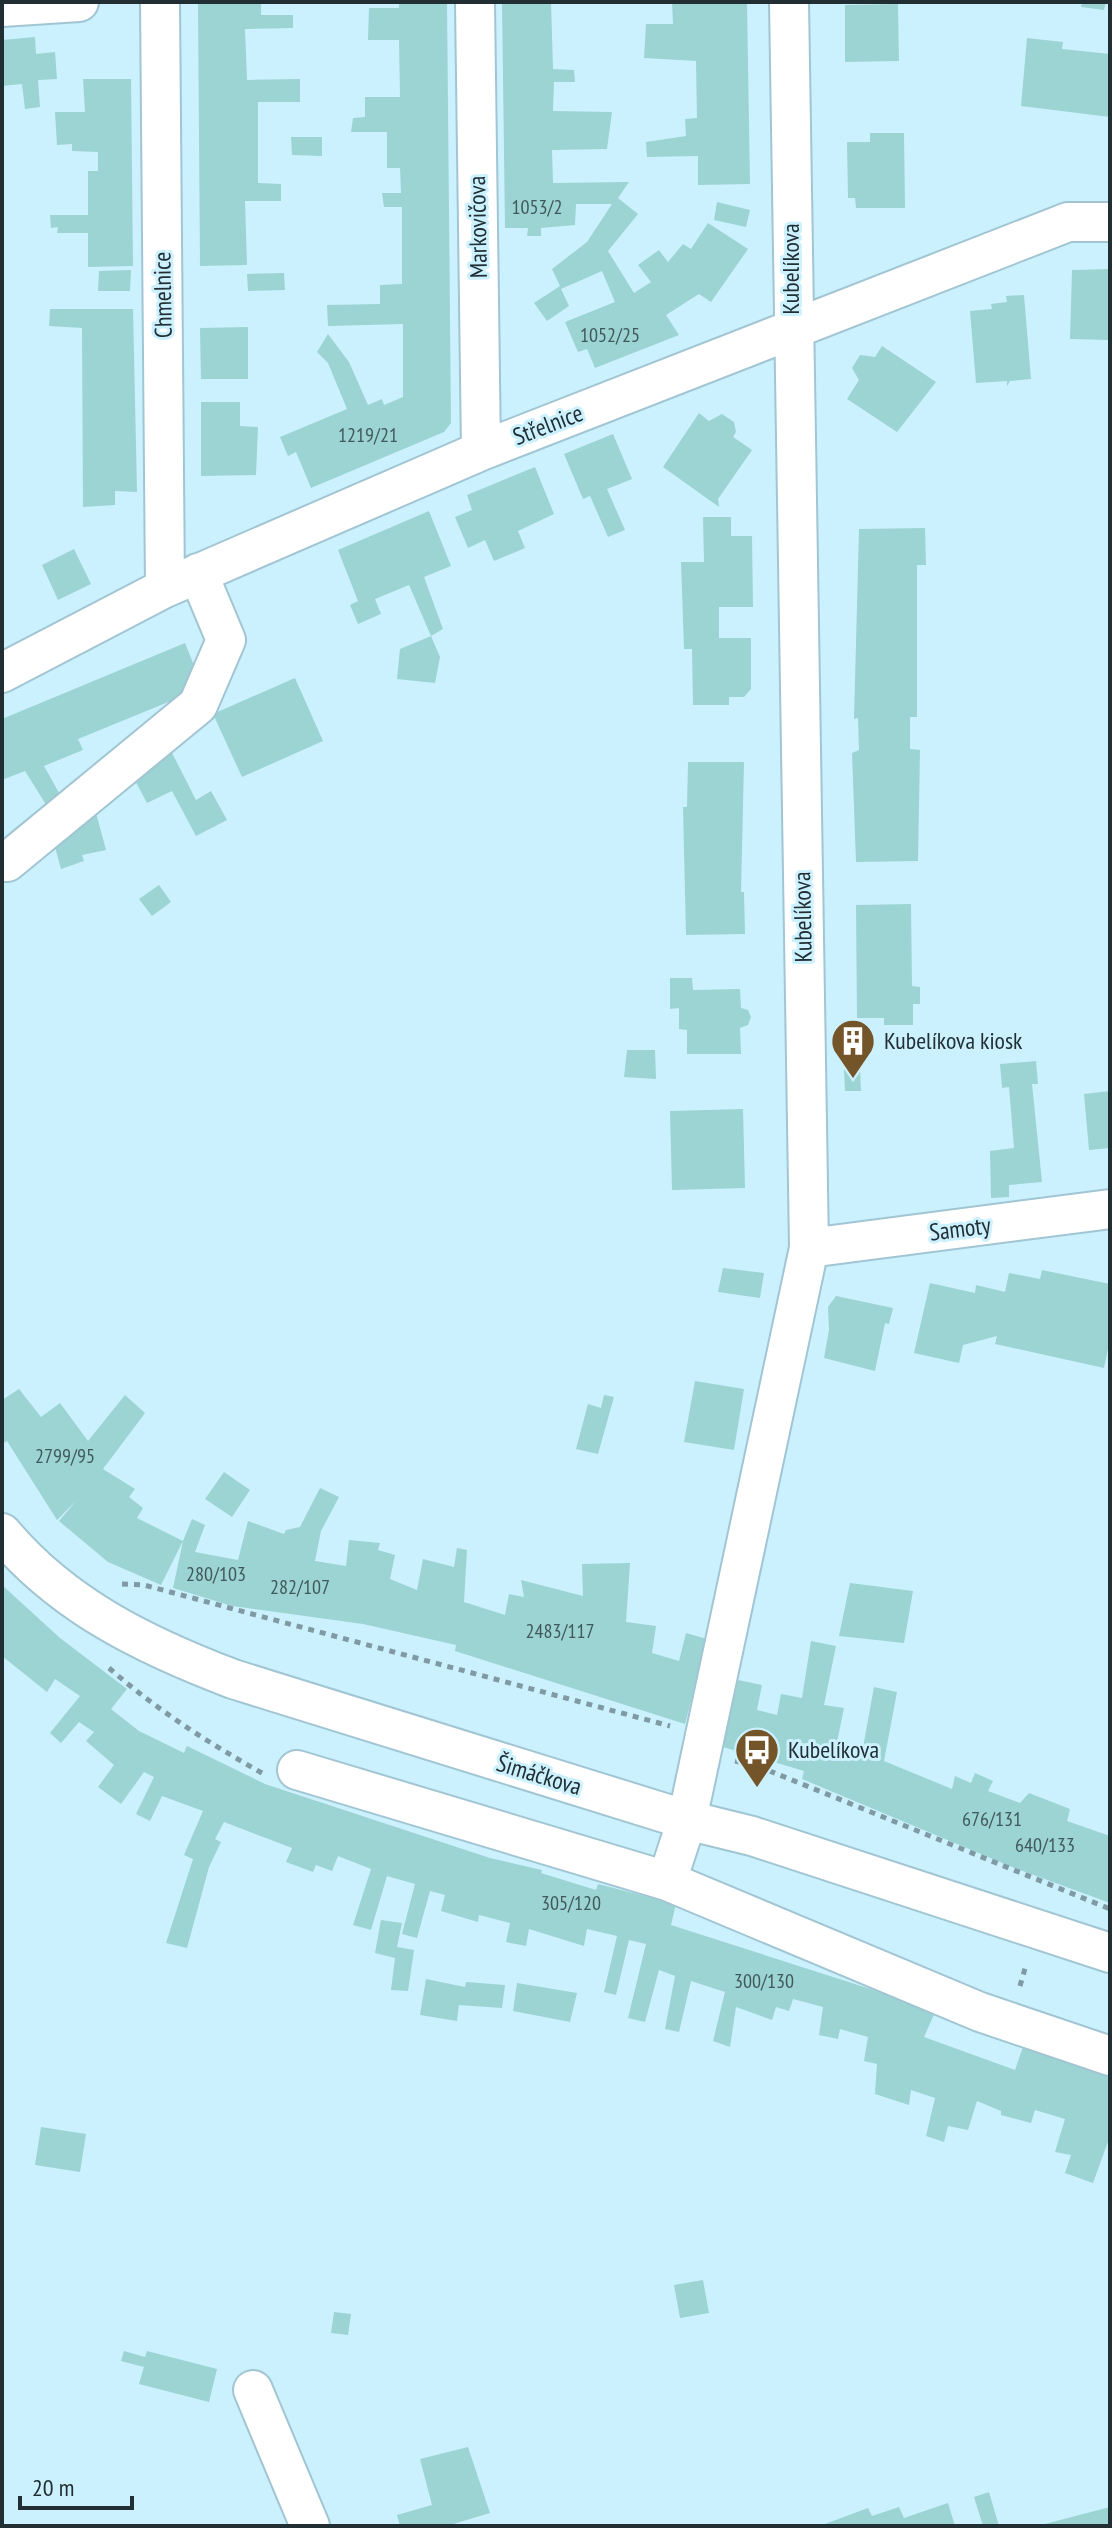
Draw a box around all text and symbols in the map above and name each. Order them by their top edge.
street label: Markovičova [461,176,494,278]
house number: 1053/2 [512,194,562,220]
street label: Kubelíkova [775,224,806,314]
street label: Chmelnice [146,252,179,339]
house number: 1052/25 [580,322,640,348]
street label: Střelnice [508,397,587,452]
house number: 1219/21 [338,422,398,448]
street label: Kubelíkova [786,871,819,963]
building icon: Kubelíkova kiosk [829,1017,877,1080]
place label: Kubelíkova kiosk [884,1025,1023,1056]
street label: Samoty [928,1209,992,1248]
house number: 2799/95 [35,1443,95,1469]
house number: 280/103 [186,1561,246,1587]
house number: 282/107 [270,1574,330,1600]
house number: 2483/117 [526,1618,594,1644]
bus stop icon: Kubelíkova [733,1726,781,1789]
place label: Kubelíkova [788,1734,879,1765]
street label: Šimáčkova [493,1747,585,1802]
house number: 676/131 [962,1806,1022,1832]
house number: 640/133 [1015,1832,1075,1858]
house number: 305/120 [541,1890,601,1916]
house number: 300/130 [734,1968,794,1994]
scale bar [20,2460,132,2510]
text: 20 m [32,2472,74,2503]

